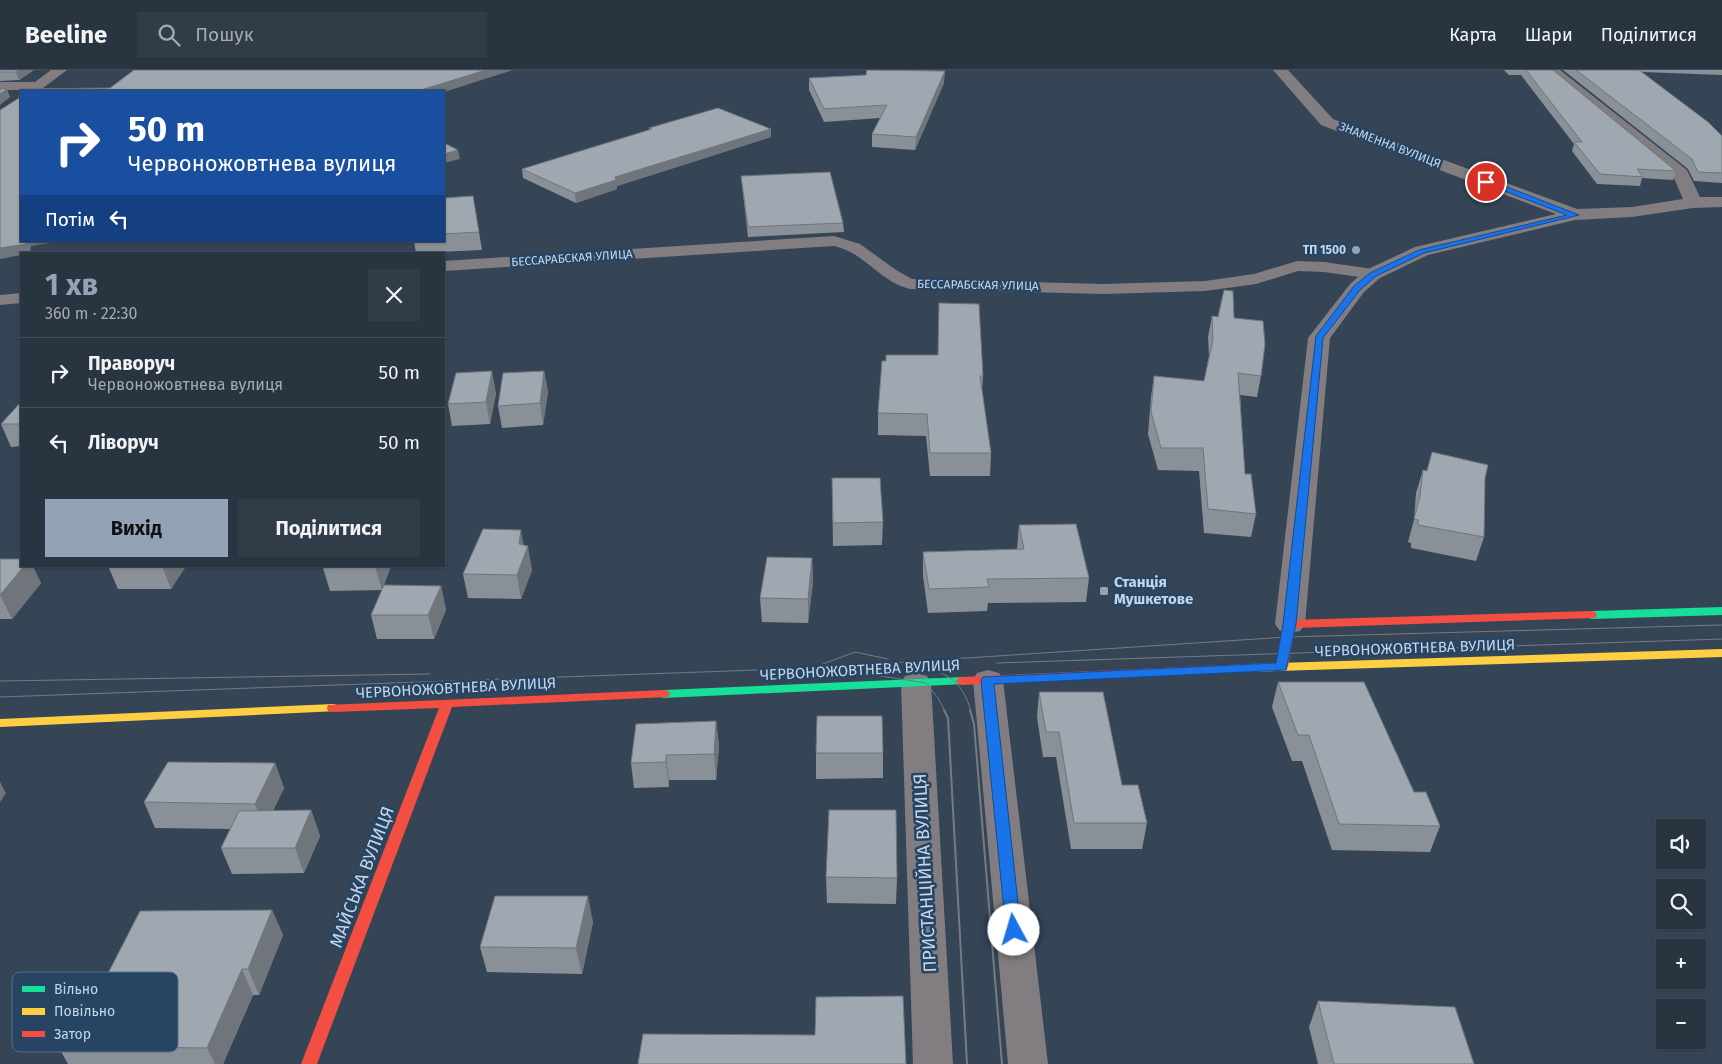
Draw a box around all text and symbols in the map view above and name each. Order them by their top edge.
search box [137,12,487,57]
text: Beeline [25,21,107,49]
icon: search [155,21,183,49]
text: Пошук [195,23,254,46]
text: Карта [1449,24,1497,46]
text: Шари [1525,24,1573,46]
text: Поділитися [1601,24,1697,46]
text: 50 m [128,108,205,150]
icon: right [45,110,110,175]
street label: ЗНАМЕННА ВУЛИЦЯ [1337,119,1443,171]
text: Червоножовтнева вулиця [128,150,396,177]
pin [1465,161,1507,203]
icon: arrive [1472,168,1500,196]
icon: left [105,205,133,233]
text: Потім [45,208,95,231]
place label: ТП 1500 [1303,243,1346,257]
marker: ТП 1500 [1350,244,1362,256]
street label: БЕССАРАБСКАЯ УЛИЦА [511,247,633,269]
text: 1 хв [45,267,98,303]
button: close [368,269,420,321]
street label: БЕССАРАБСКАЯ УЛИЦА [917,277,1039,293]
text: 360 m · 22:30 [45,304,137,323]
text: Праворуч [88,352,175,375]
icon: right [45,359,73,387]
text: 50 m [379,361,420,384]
text: Червоножовтнева вулиця [88,375,283,394]
icon: left [45,429,73,457]
text: Ліворуч [88,431,159,454]
text: 50 m [379,431,420,454]
button: Вихід [45,499,228,557]
button: Поділитися [238,499,420,557]
place label: Станція Мушкетове [1114,573,1193,608]
marker: Станція Мушкетове [1098,585,1110,597]
street label: ЧЕРВОНОЖОВТНЕВА ВУЛИЦЯ [1315,636,1515,660]
street label: ЧЕРВОНОЖОВТНЕВА ВУЛИЦЯ [759,656,961,684]
street label: ЧЕРВОНОЖОВТНЕВА ВУЛИЦЯ [355,674,557,702]
street label: ПРИСТАНЦІЙНА ВУЛИЦЯ [909,773,941,973]
street label: МАЙСЬКА ВУЛИЦЯ [325,803,399,951]
map controls [1656,819,1706,1049]
button: sound [1656,819,1706,869]
button: search [1656,879,1706,929]
position arrow [987,903,1039,955]
button: + [1656,939,1706,989]
legend [12,972,178,1052]
text: Вільно [54,981,98,998]
button: − [1656,999,1706,1049]
text: Повільно [54,1003,115,1020]
text: Затор [54,1026,91,1043]

